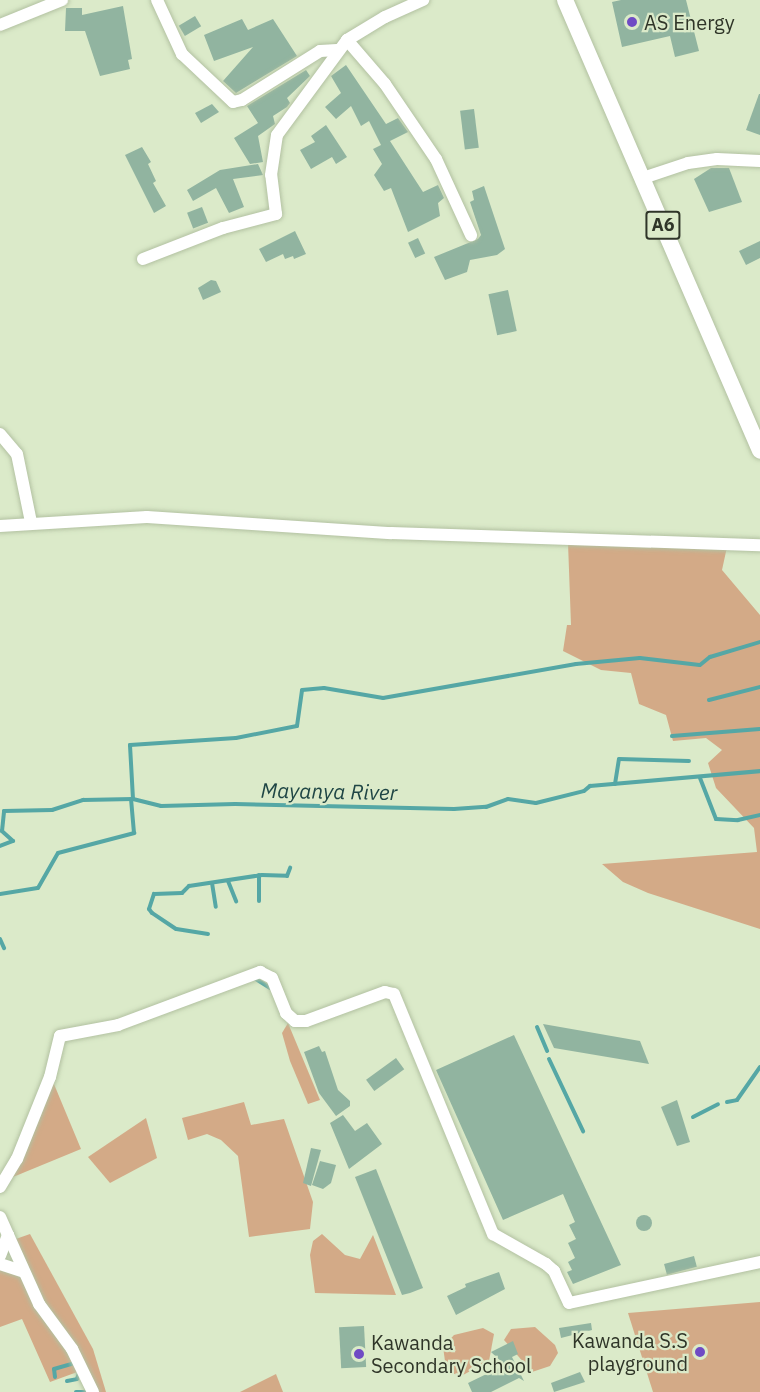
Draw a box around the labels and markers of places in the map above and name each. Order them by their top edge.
place label: AS Energy [644,10,735,34]
marker: AS Energy [625,15,639,29]
place label: Kawanda S.S playground [572,1328,688,1375]
place label: Kawanda Secondary School [371,1330,531,1377]
marker: Kawanda S.S playground [693,1345,707,1359]
marker: Kawanda Secondary School [352,1347,366,1361]

